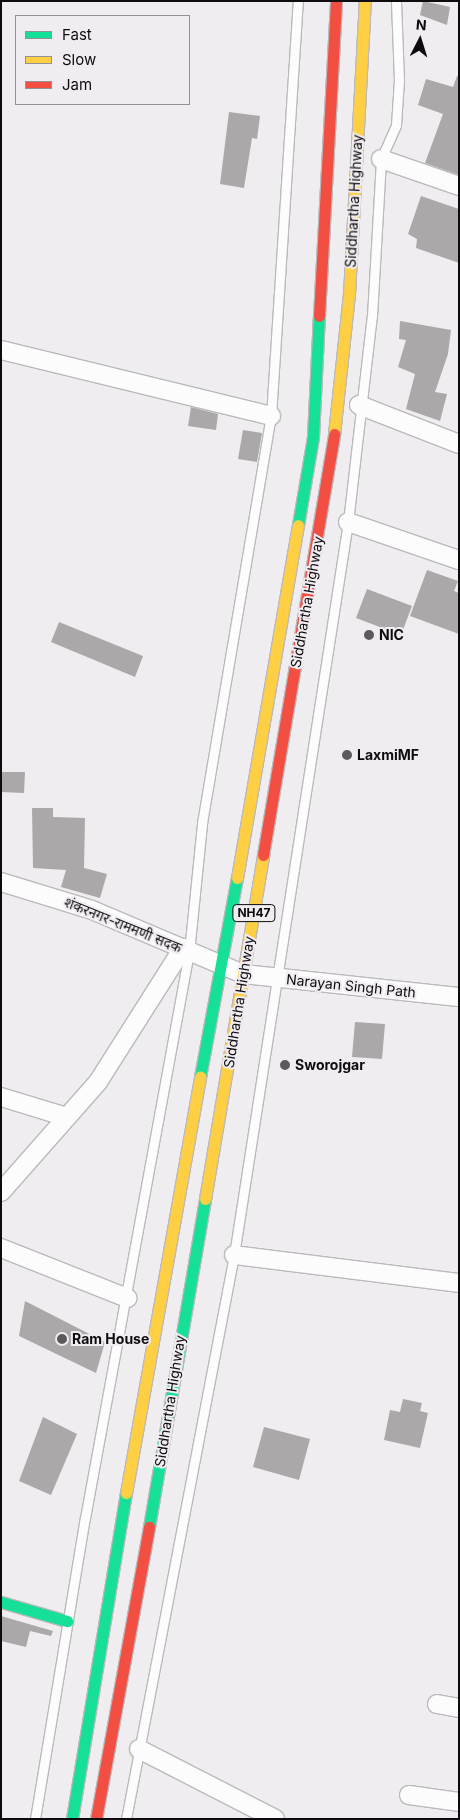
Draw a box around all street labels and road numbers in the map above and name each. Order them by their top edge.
street label: Siddhartha Highway [342,134,366,268]
street label: Siddhartha Highway [287,535,327,669]
street label: शंकरनगर-राममणी सदक [62,894,184,956]
road number: NH47 [232,904,276,922]
street label: Siddhartha Highway [220,935,258,1069]
street label: Narayan Singh Path [285,971,417,1001]
street label: Siddhartha Highway [151,1334,189,1468]

